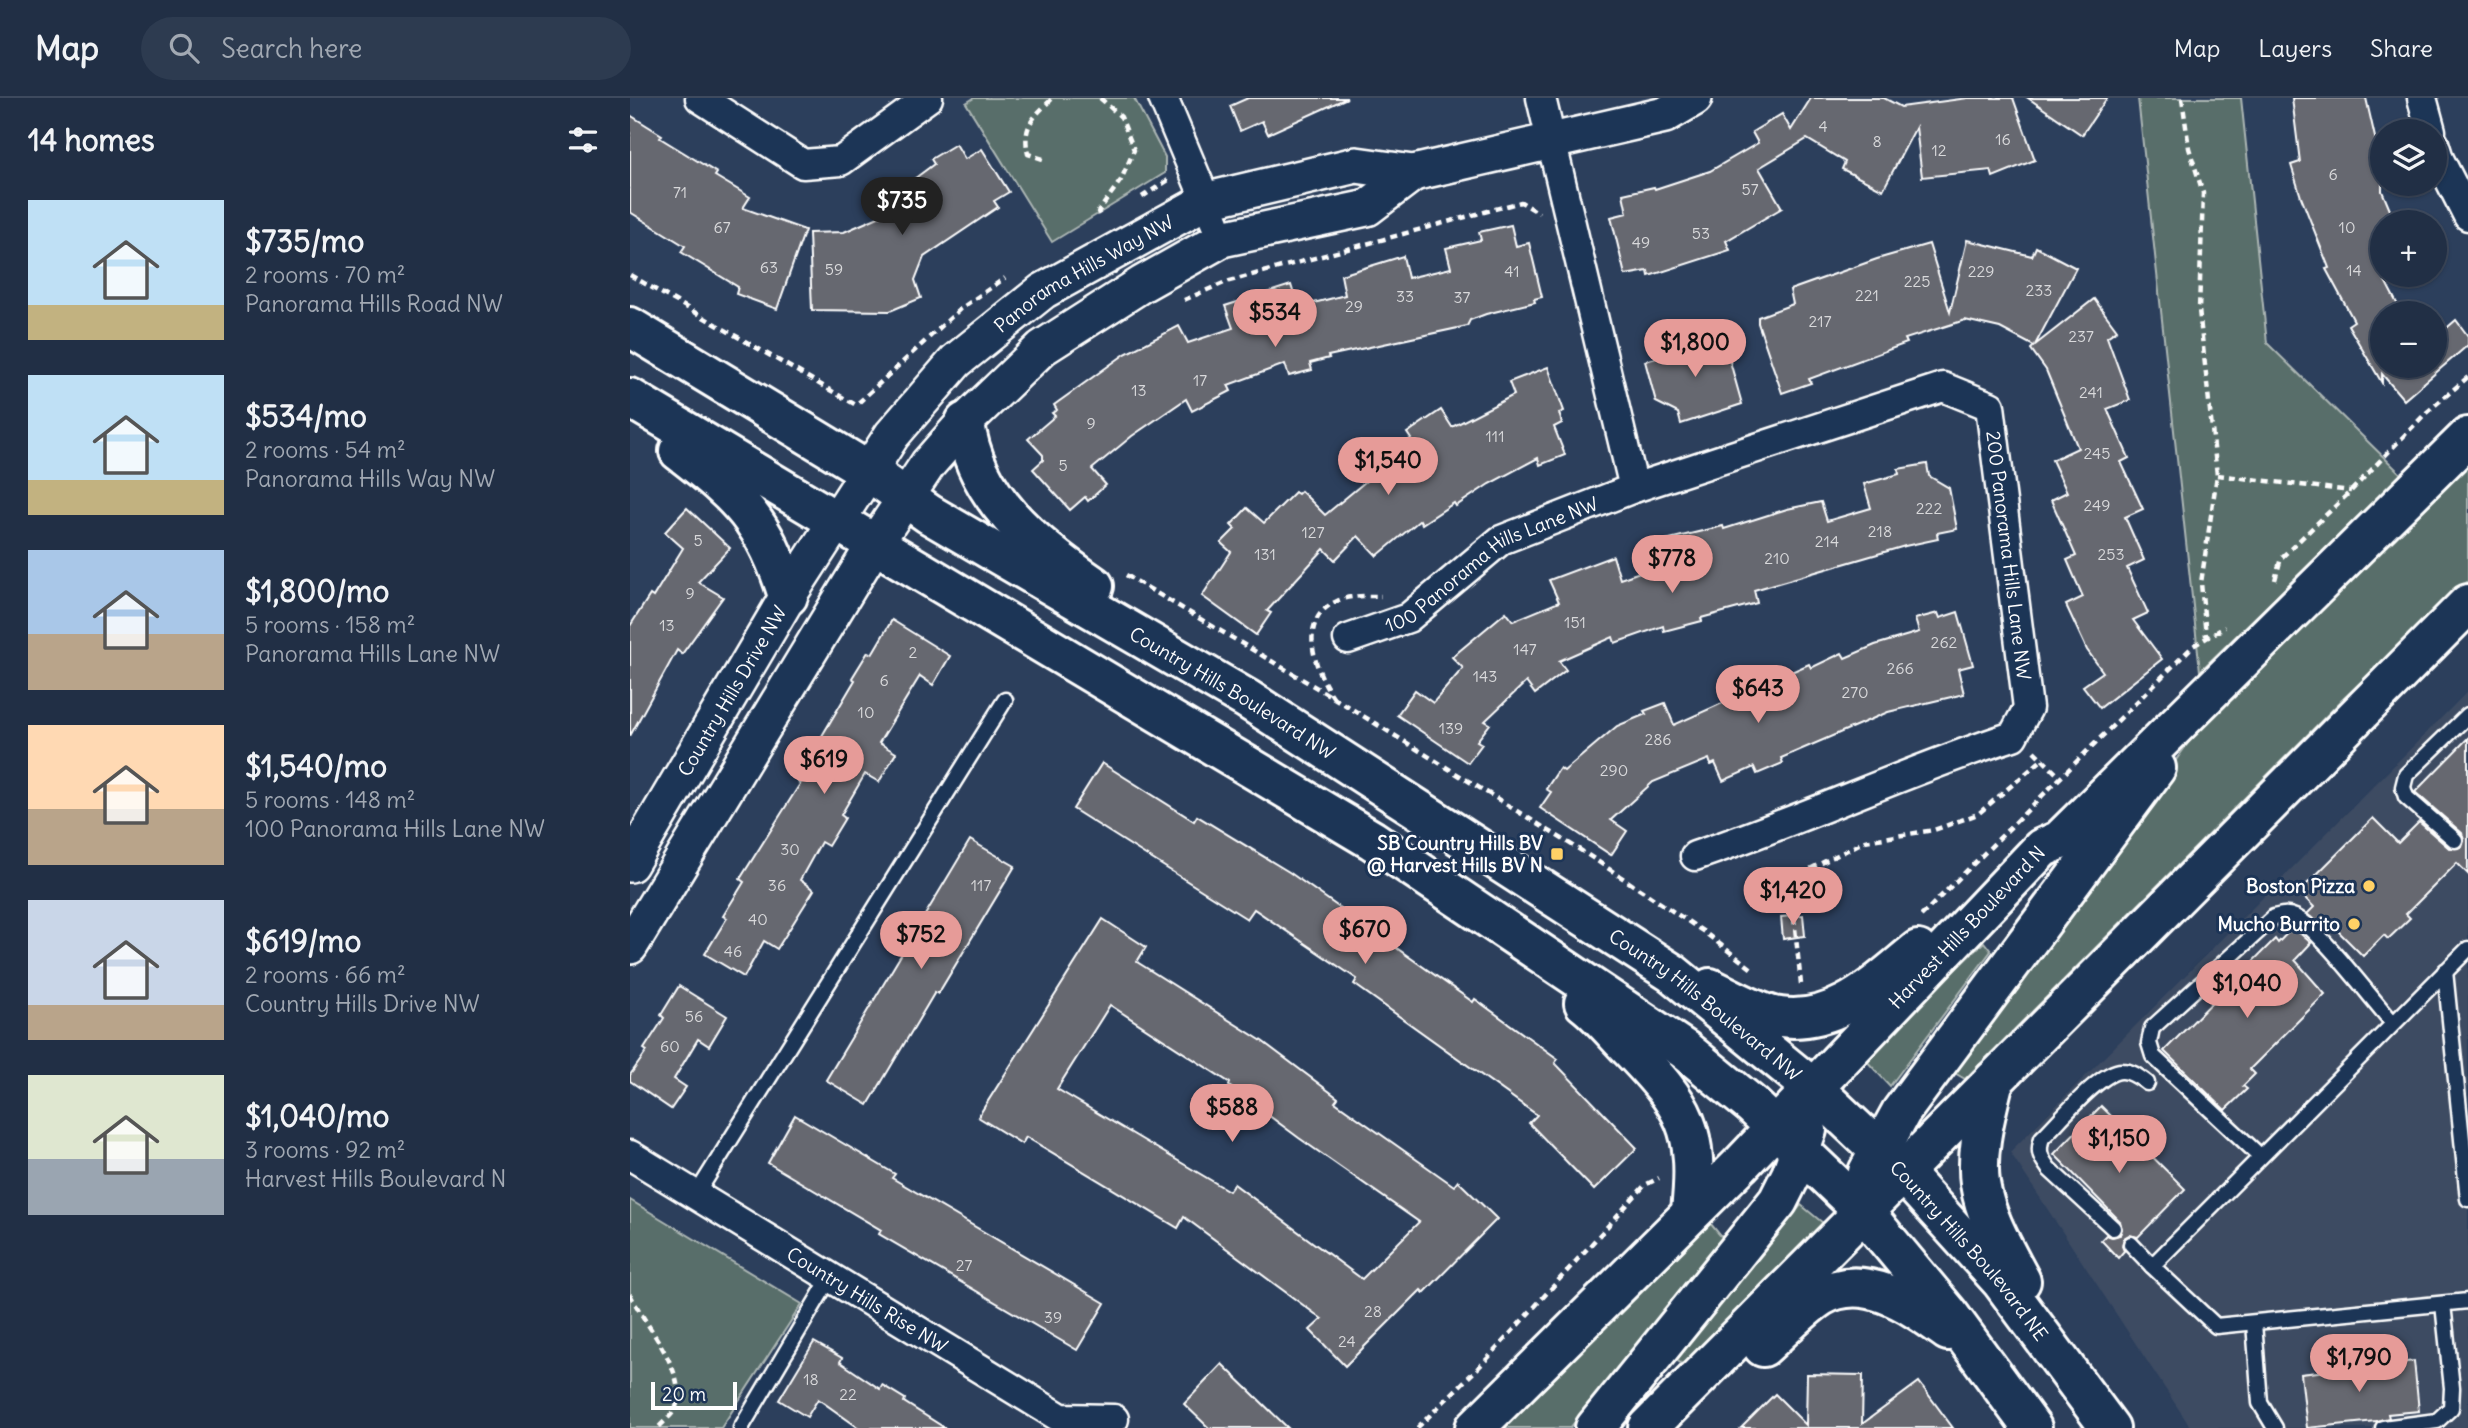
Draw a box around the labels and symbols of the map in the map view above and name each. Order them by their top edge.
house number: 4 [1818,116,1828,136]
house number: 16 [1995,129,2011,149]
house number: 8 [1872,131,1882,151]
house number: 12 [1931,140,1947,160]
house number: 6 [2328,164,2338,184]
pin: $735 [861,178,943,237]
house number: 57 [1741,179,1759,199]
house number: 71 [673,182,687,202]
street label: Panorama Hills Way NW [989,209,1178,338]
house number: 67 [713,217,731,237]
house number: 10 [2339,217,2355,237]
house number: 53 [1692,223,1710,243]
house number: 49 [1632,232,1650,252]
house number: 63 [760,257,778,277]
house number: 59 [825,259,843,279]
house number: 14 [2346,260,2362,280]
house number: 41 [1504,261,1520,281]
house number: 229 [1968,261,1994,281]
house number: 225 [1904,271,1930,291]
house number: 233 [2026,280,2052,300]
house number: 221 [1855,285,1879,305]
house number: 33 [1396,286,1414,306]
house number: 37 [1454,287,1471,307]
pin: $534 [1234,289,1316,349]
house number: 29 [1345,296,1363,316]
house number: 217 [1809,311,1832,331]
pin: $1,800 [1638,320,1752,379]
house number: 237 [2068,326,2094,346]
house number: 17 [1193,370,1207,390]
house number: 13 [1131,380,1147,400]
house number: 241 [2079,382,2103,402]
house number: 9 [1086,413,1096,433]
house number: 111 [1485,426,1505,446]
street label: 200 Panorama Hills Lane NW [1981,429,2036,681]
pin: $1,540 [1331,438,1445,497]
house number: 245 [2084,443,2110,463]
house number: 5 [1058,455,1068,475]
street label: 100 Panorama Hills Lane NW [1382,491,1601,637]
house number: 249 [2084,495,2110,515]
house number: 222 [1916,498,1942,518]
house number: 218 [1868,521,1892,541]
house number: 127 [1302,522,1325,542]
house number: 5 [693,530,703,550]
house number: 214 [1815,531,1839,551]
pin: $778 [1631,536,1713,595]
house number: 131 [1254,544,1276,564]
house number: 253 [2097,544,2125,564]
house number: 210 [1764,548,1790,568]
house number: 9 [685,583,695,603]
street label: Country Hills Drive NW [672,601,792,781]
house number: 151 [1564,612,1586,632]
house number: 13 [659,615,675,635]
street label: Country Hills Boulevard NW [1125,621,1340,765]
house number: 262 [1931,632,1958,652]
house number: 147 [1513,639,1537,659]
house number: 2 [909,642,918,662]
house number: 266 [1886,658,1914,678]
house number: 143 [1473,666,1497,686]
pin: $643 [1717,666,1799,725]
house number: 6 [879,670,889,690]
house number: 270 [1841,682,1869,702]
house number: 10 [858,702,874,722]
house number: 139 [1439,718,1463,738]
house number: 286 [1644,729,1672,749]
pin: $619 [783,736,865,796]
house number: 290 [1600,760,1628,780]
place label: SB Country Hills BV @ Harvest Hills BV N [1367,831,1543,877]
house number: 30 [780,839,800,859]
street label: Harvest Hills Boulevard N [1883,841,2050,1014]
marker: SB Country Hills BV @ Harvest Hills BV N [1549,846,1565,862]
pin: $1,420 [1736,868,1850,927]
place label: Boston Pizza [2246,874,2355,898]
house number: 36 [768,875,786,895]
house number: 117 [971,875,991,895]
marker: Boston Pizza [2361,878,2377,894]
pin: $670 [1324,906,1406,966]
house number: 40 [748,909,768,929]
pin: $752 [880,912,962,971]
place label: Mucho Burrito [2217,912,2340,936]
marker: Mucho Burrito [2346,916,2362,932]
street label: Country Hills Boulevard NW [1604,924,1807,1086]
house number: 46 [724,941,742,961]
pin: $1,040 [2190,960,2304,1020]
house number: 56 [685,1006,703,1026]
house number: 60 [660,1036,680,1056]
pin: $588 [1191,1084,1273,1144]
pin: $1,150 [2062,1116,2176,1175]
street label: Country Hills Boulevard NE [1885,1155,2053,1345]
street label: Country Hills Rise NW [782,1242,952,1358]
house number: 27 [956,1255,972,1275]
house number: 28 [1364,1301,1382,1321]
house number: 39 [1044,1307,1062,1327]
house number: 24 [1338,1331,1356,1351]
pin: $1,790 [2302,1334,2416,1394]
house number: 18 [803,1369,819,1389]
scale bar [651,1379,737,1411]
house number: 22 [839,1384,857,1404]

